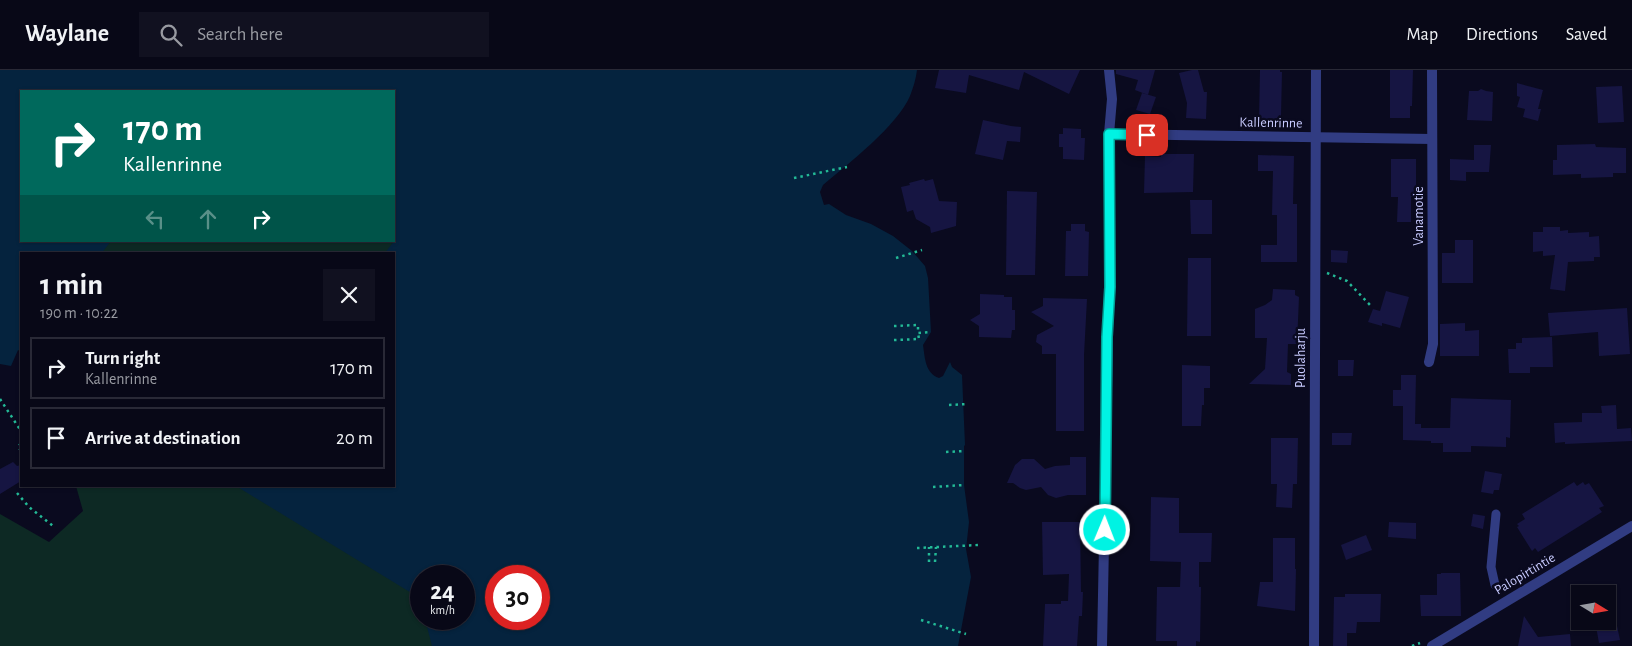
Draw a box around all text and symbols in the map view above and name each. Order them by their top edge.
search box [139,12,489,57]
icon: search [157,21,185,49]
text: Waylane [25,22,109,46]
text: Search here [197,25,283,44]
text: Map [1407,26,1438,44]
text: Directions [1466,26,1538,44]
text: Saved [1566,26,1607,44]
icon: right [40,110,105,175]
text: 170 m [123,112,203,147]
pin [1126,114,1168,156]
street label: Kallenrinne [1239,115,1303,131]
icon: arrive [1133,121,1161,149]
text: Kallenrinne [123,153,222,175]
street label: Vanamotie [1412,186,1426,246]
icon: left [141,205,169,233]
icon: ahead [194,205,222,233]
icon: right [247,205,275,233]
button: close [323,269,375,321]
text: 1 min [40,270,103,300]
text: 190 m · 10:22 [40,305,118,321]
street label: Puolaharju [1294,328,1308,388]
text: Turn right [85,349,160,368]
icon: right [42,354,70,382]
text: 170 m [330,359,373,378]
text: Kallenrinne [85,371,157,387]
icon: arrive [42,424,70,452]
text: Arrive at destination [85,429,241,448]
text: 20 m [336,429,373,448]
position arrow [1078,503,1130,555]
street label: Palopirtintie [1492,550,1558,598]
speed limit sign: 30 [485,565,550,630]
text: 24 [430,579,455,604]
north arrow [1571,585,1616,630]
map controls [1571,585,1616,630]
text: km/h [430,604,455,616]

